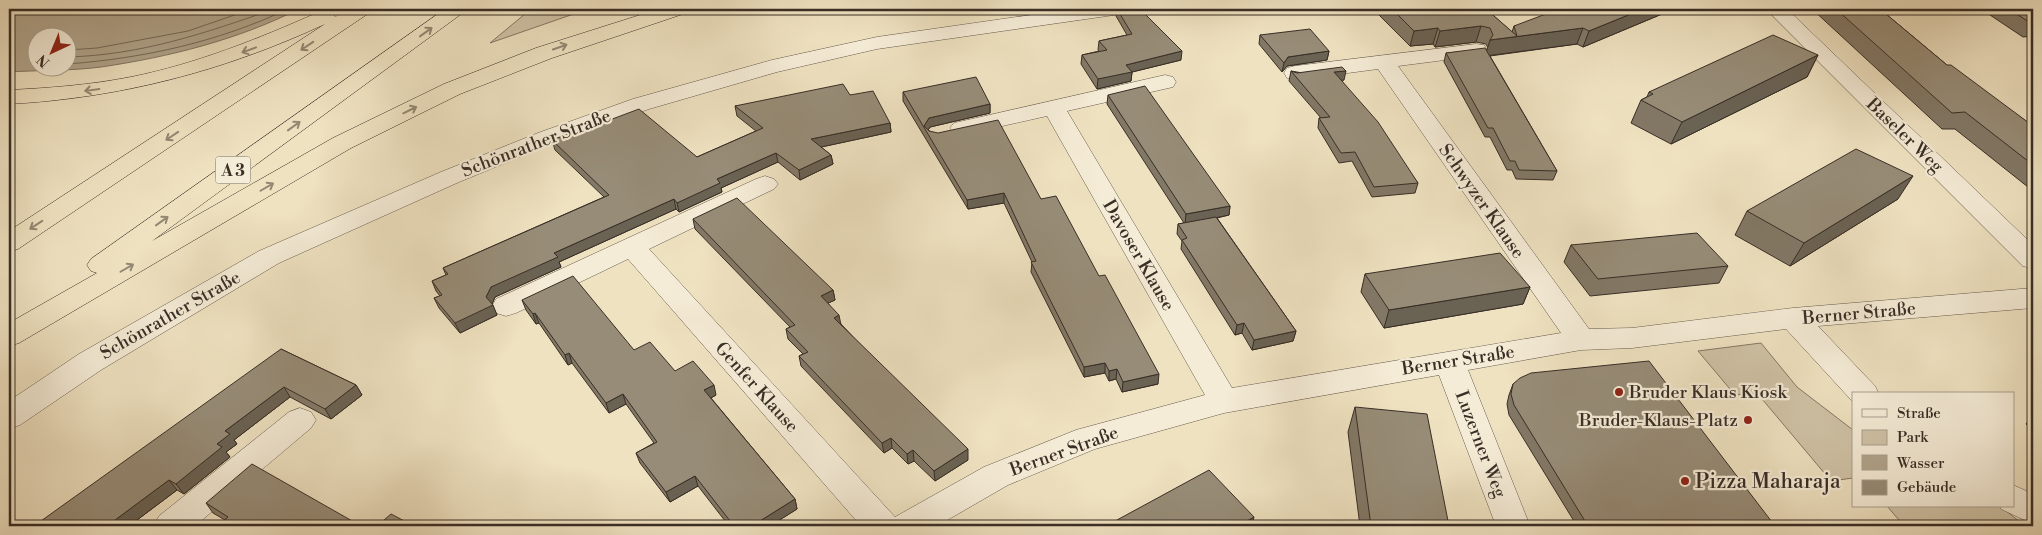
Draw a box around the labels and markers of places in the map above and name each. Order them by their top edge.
place label: Bruder Klaus Kiosk [1628,381,1788,404]
marker: Bruder Klaus Kiosk [1613,386,1625,398]
place label: Bruder-Klaus-Platz [1578,409,1738,432]
marker: Bruder-Klaus-Platz [1742,414,1754,426]
place label: Pizza Maharaja [1695,469,1841,495]
marker: Pizza Maharaja [1679,475,1691,487]

